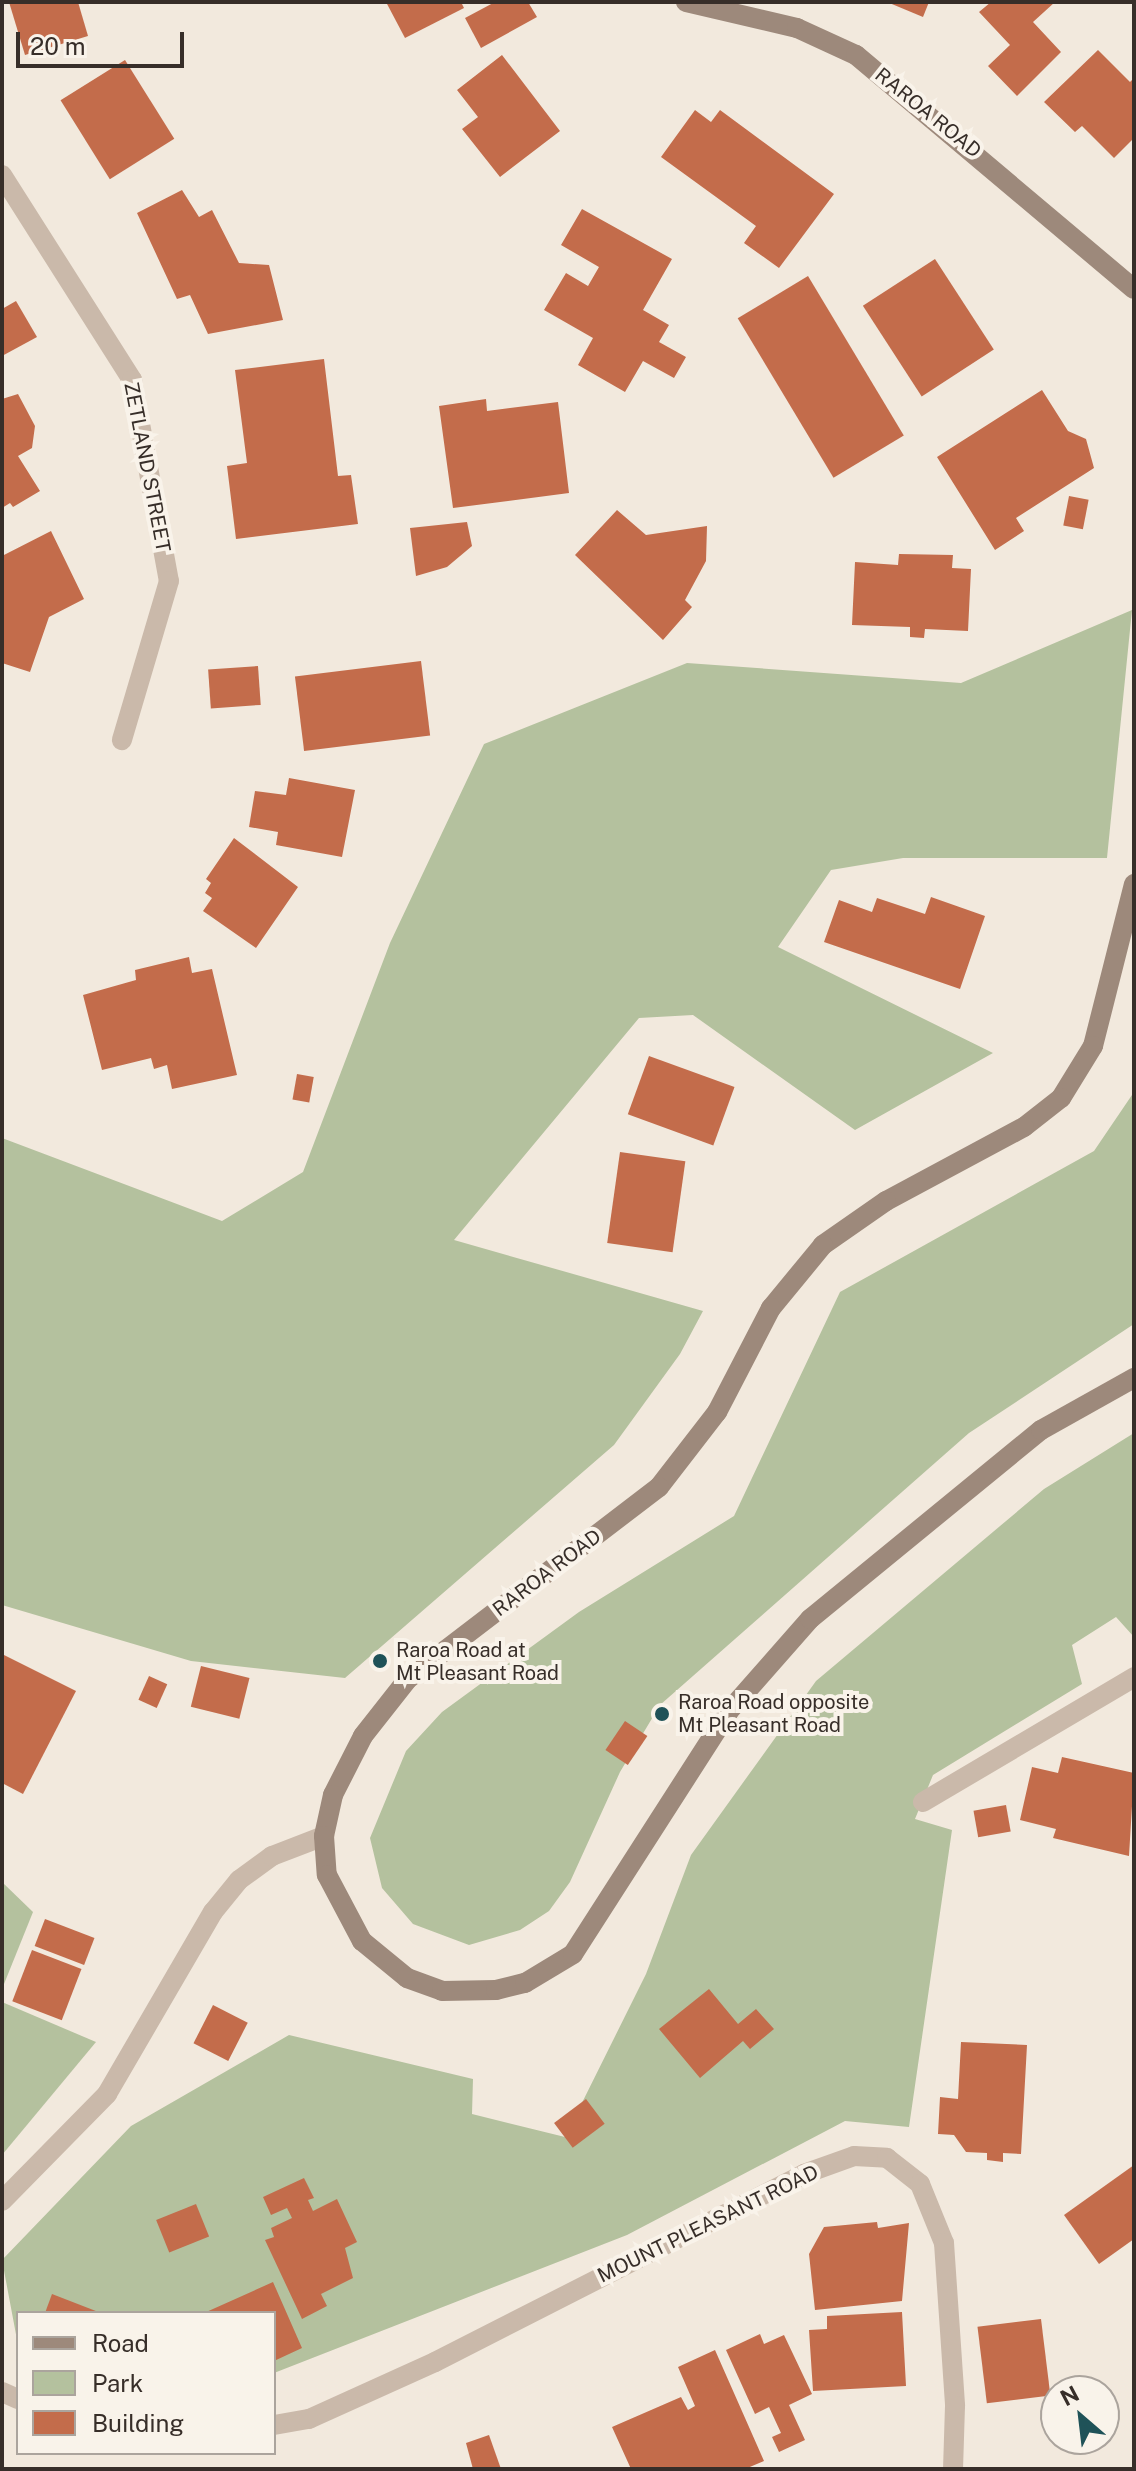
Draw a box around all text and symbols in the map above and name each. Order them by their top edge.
scale bar [20,16,188,66]
text: 20 m [30,32,86,60]
street label: RAROA ROAD [870,63,986,163]
street label: ZETLAND STREET [119,380,175,554]
street label: RAROA ROAD [488,1524,606,1622]
place label: Raroa Road at Mt Pleasant Road [396,1638,559,1685]
marker: Raroa Road at Mt Pleasant Road [371,1652,389,1670]
place label: Raroa Road opposite Mt Pleasant Road [678,1690,870,1737]
marker: Raroa Road opposite Mt Pleasant Road [653,1705,671,1723]
street label: MOUNT PLEASANT ROAD [594,2160,822,2288]
legend [16,2311,276,2455]
text: Road [92,2329,149,2357]
text: Park [92,2369,143,2397]
north arrow [1040,2375,1120,2455]
text: N [1056,2380,1083,2411]
text: Building [92,2409,184,2437]

